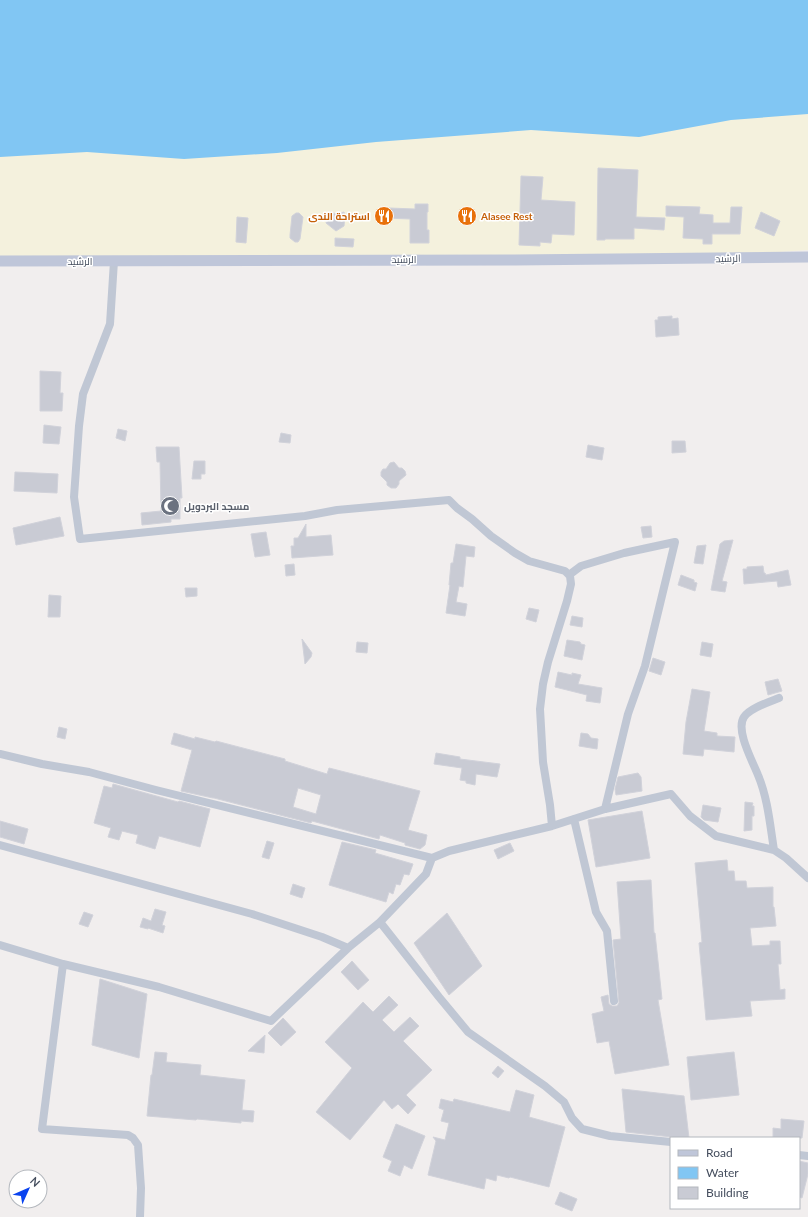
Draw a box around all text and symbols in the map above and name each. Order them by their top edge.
restaurant icon: استراحة الندى [373,205,395,227]
restaurant icon: Alasee Rest [456,205,478,227]
place label: استراحة الندى [308,210,370,223]
place label: Alasee Rest [480,210,533,222]
street label: الرشيد [715,252,741,264]
street label: الرشيد [392,253,417,265]
street label: الرشيد [68,255,93,267]
mosque icon: مسجد البردويل [159,495,181,517]
place label: مسجد البردويل [184,500,249,513]
legend [670,1137,800,1209]
text: Road [706,1145,733,1160]
text: Water [706,1165,739,1180]
north arrow [8,1169,48,1209]
text: N [28,1174,43,1189]
text: Building [706,1185,749,1200]

